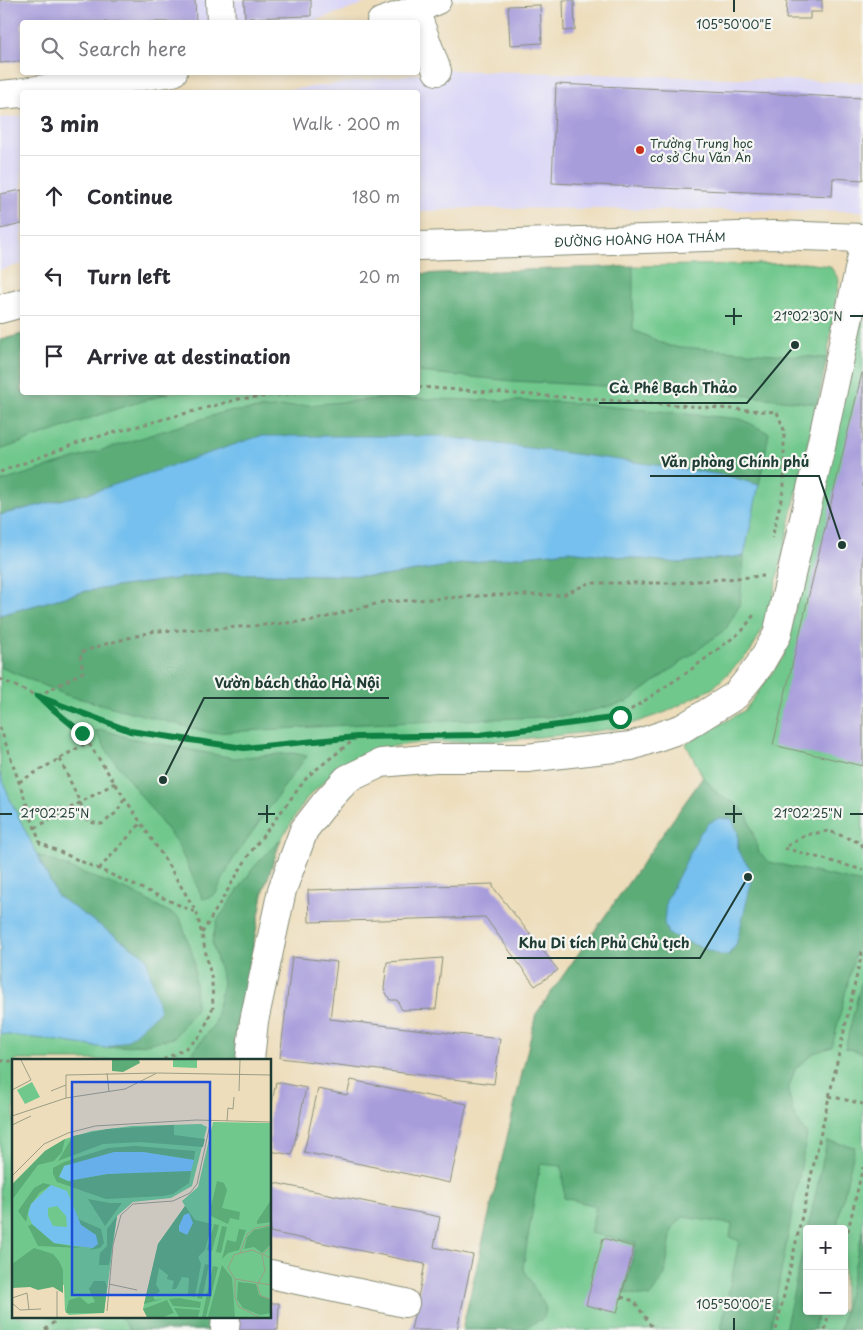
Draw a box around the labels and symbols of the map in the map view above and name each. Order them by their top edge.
text: 105°50'00"E [696,15,772,33]
place label: Trường Trung học cơ sở Chu Văn An [650,134,753,166]
marker: Trường Trung học cơ sở Chu Văn An [634,144,646,156]
street label: ĐƯỜNG HOÀNG HOA THÁM [554,227,726,251]
text: 21°02'30"N [773,307,843,325]
callout: Cà Phê Bạch Thảo [599,374,747,403]
text: Cà Phê Bạch Thảo [609,377,737,398]
callout: Văn phòng Chính phủ [650,447,819,476]
text: Văn phòng Chính phủ [661,451,809,472]
callout: Vườn bách thảo Hà Nội [204,669,389,698]
text: Vườn bách thảo Hà Nội [215,672,380,693]
route start [609,706,632,729]
route end [71,722,94,745]
text: 21°02'25"N [21,804,89,822]
text: 21°02'25"N [774,804,842,822]
callout: Khu Di tích Phủ Chủ tịch [507,929,700,958]
text: Khu Di tích Phủ Chủ tịch [518,932,690,953]
inset map [12,1059,271,1318]
text: 105°50'00"E [696,1295,772,1313]

